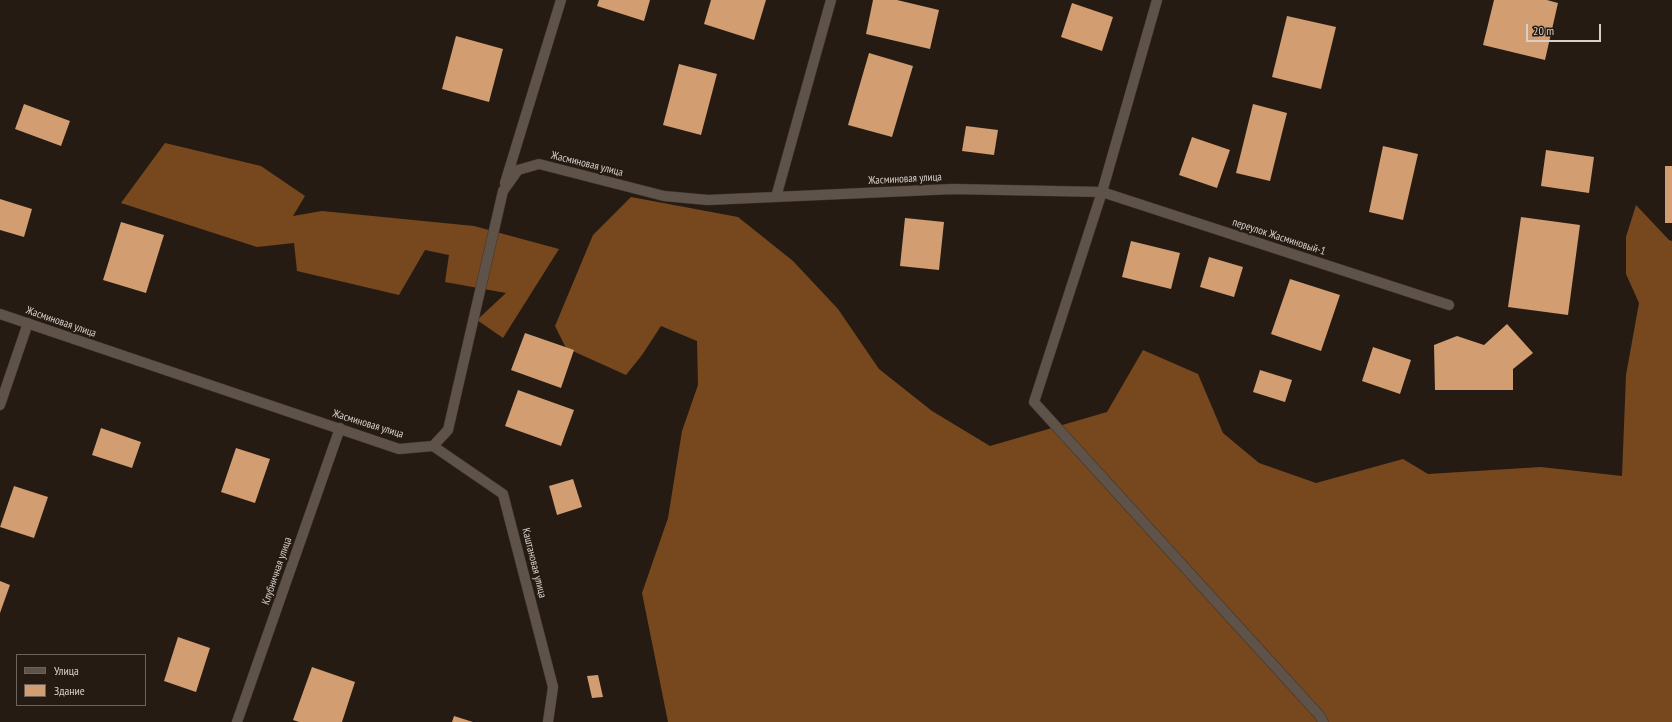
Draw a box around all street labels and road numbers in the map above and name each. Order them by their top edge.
street label: Жасминовая улица [550,149,624,179]
street label: Жасминовая улица [868,170,942,188]
street label: переулок Жасминовый-1 [1231,216,1327,258]
street label: Жасминовая улица [24,304,98,340]
street label: Жасминовая улица [331,407,405,441]
street label: Каштановая улица [519,527,549,599]
street label: Клубничная улица [259,535,295,607]

